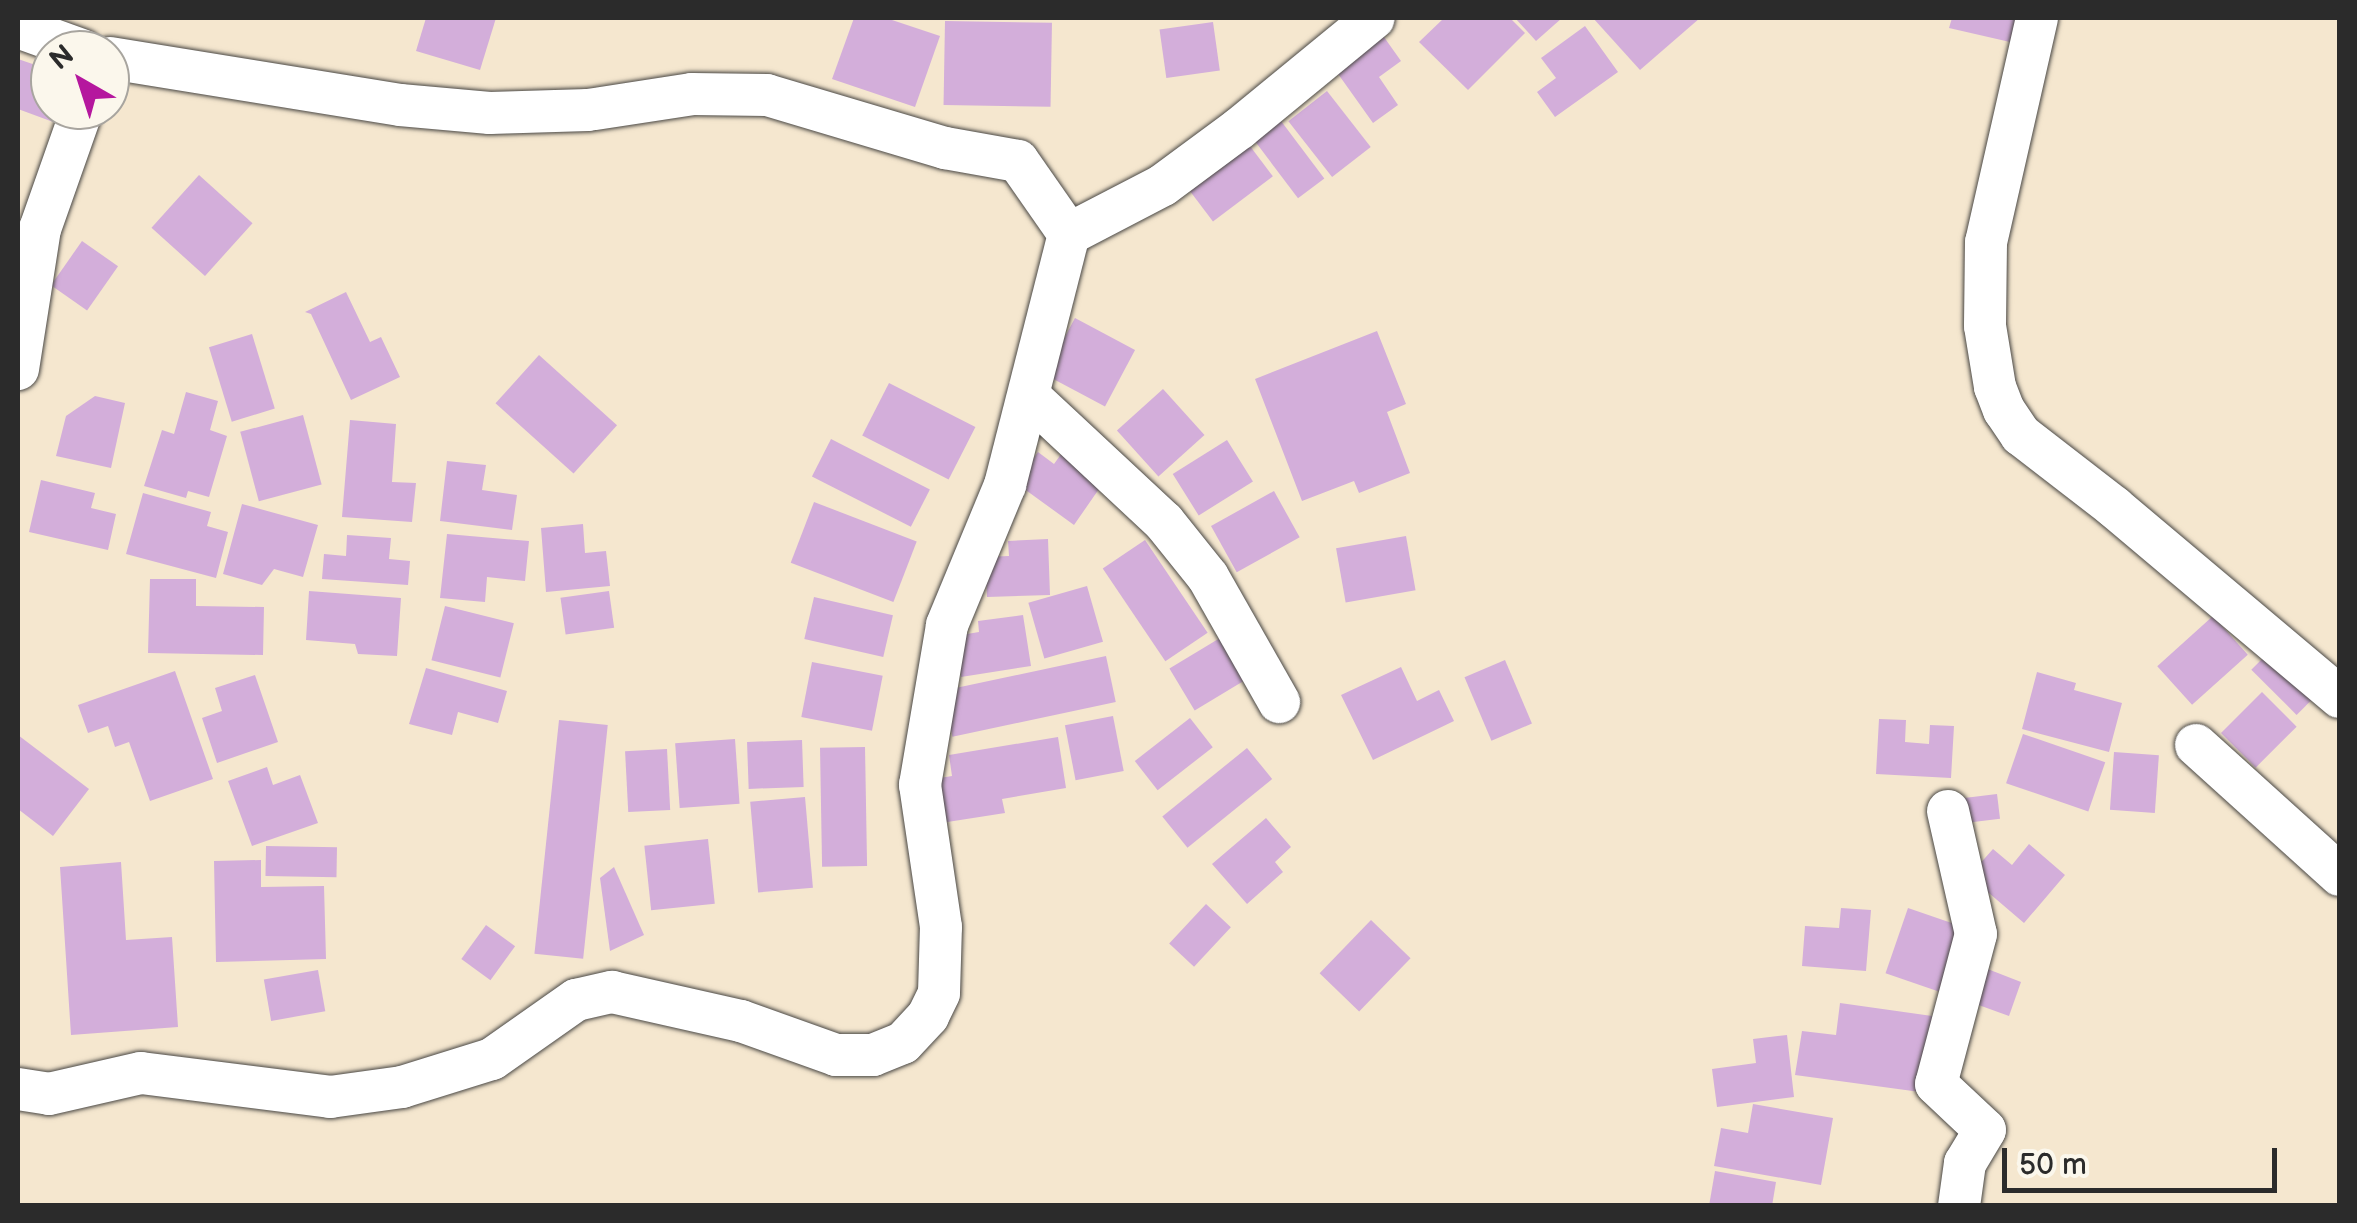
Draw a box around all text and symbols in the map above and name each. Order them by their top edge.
north arrow [30,30,130,130]
text: N [44,38,81,77]
scale bar [2007,1128,2282,1190]
text: 50 m [2019,1147,2087,1183]

